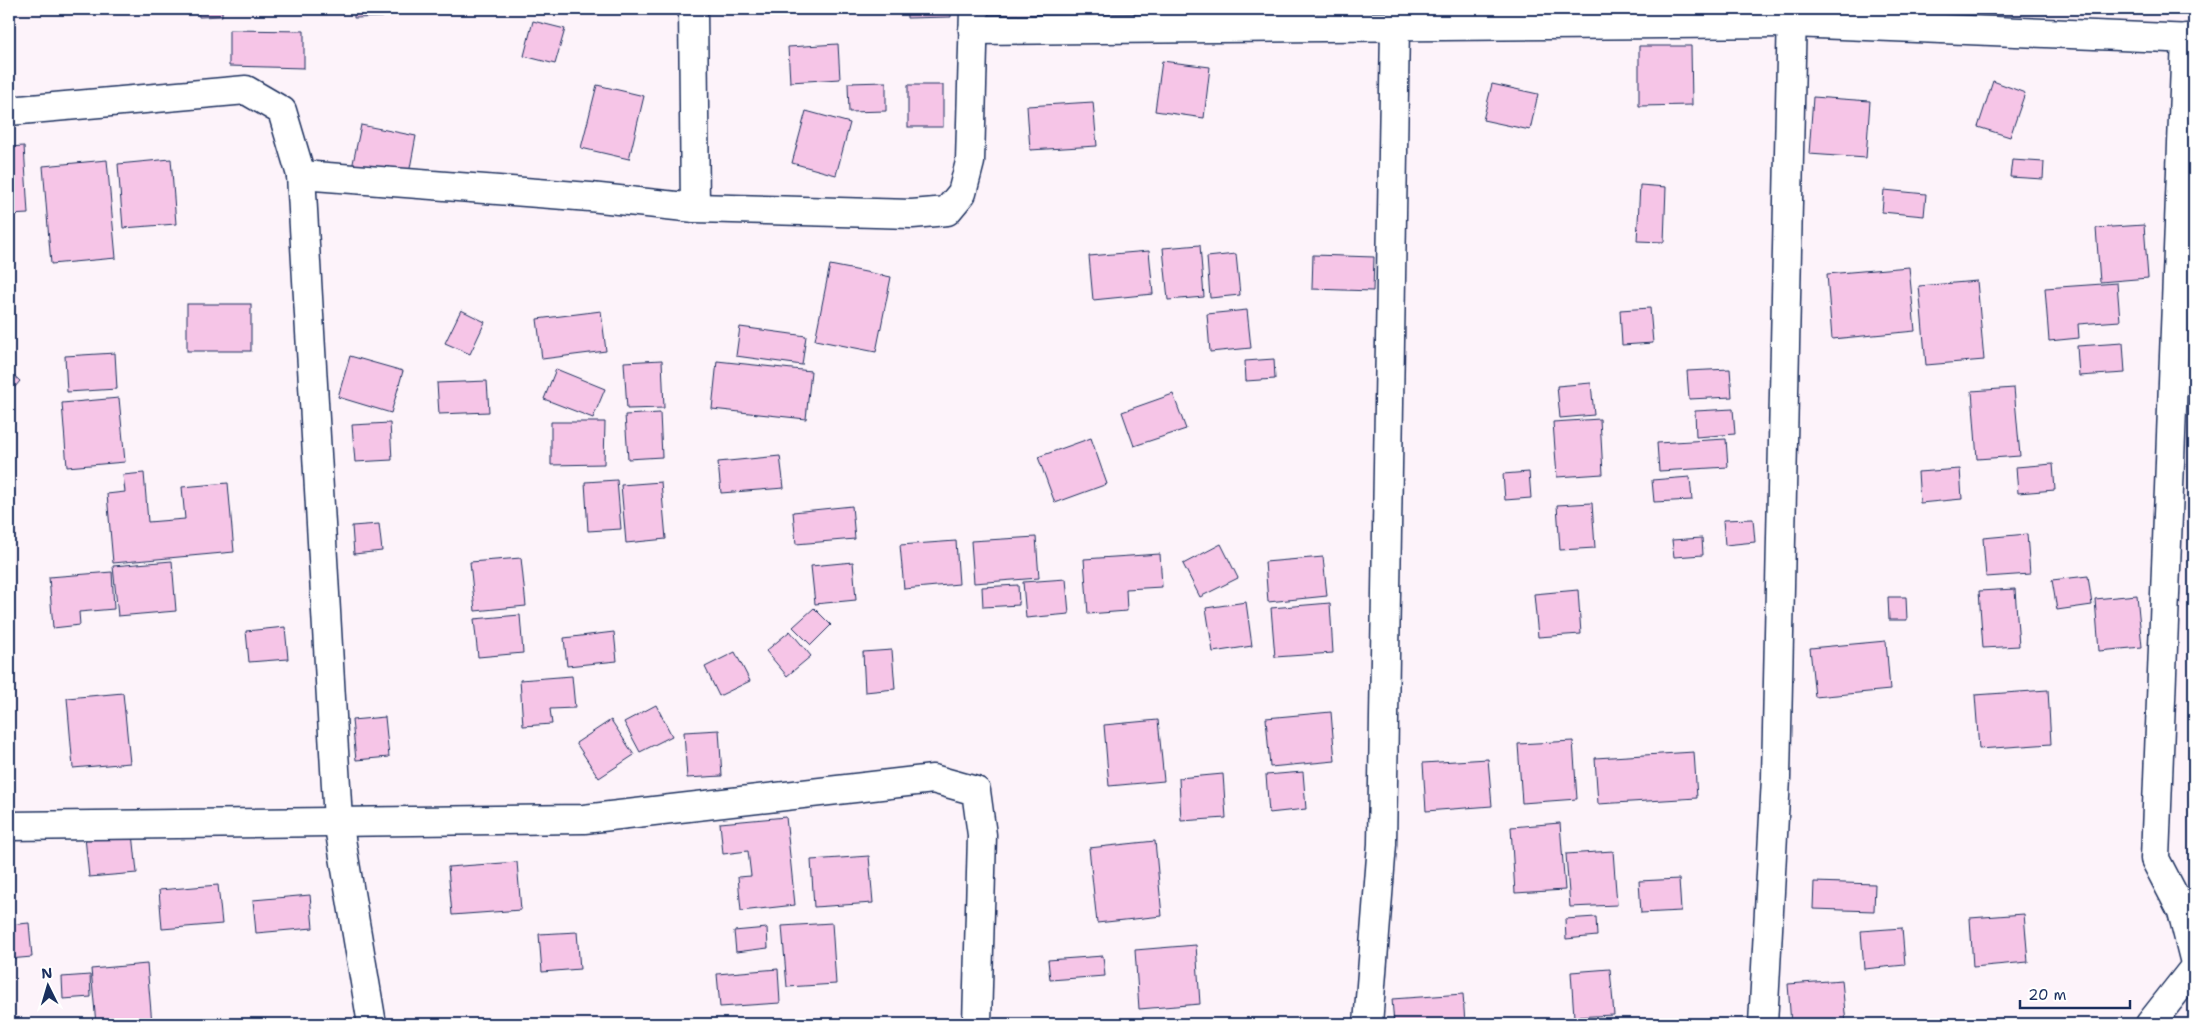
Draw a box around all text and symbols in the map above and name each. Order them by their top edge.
north arrow [22,960,72,1010]
text: N [41,964,53,982]
scale bar [2020,978,2130,1010]
text: 20 m [2028,985,2067,1005]

